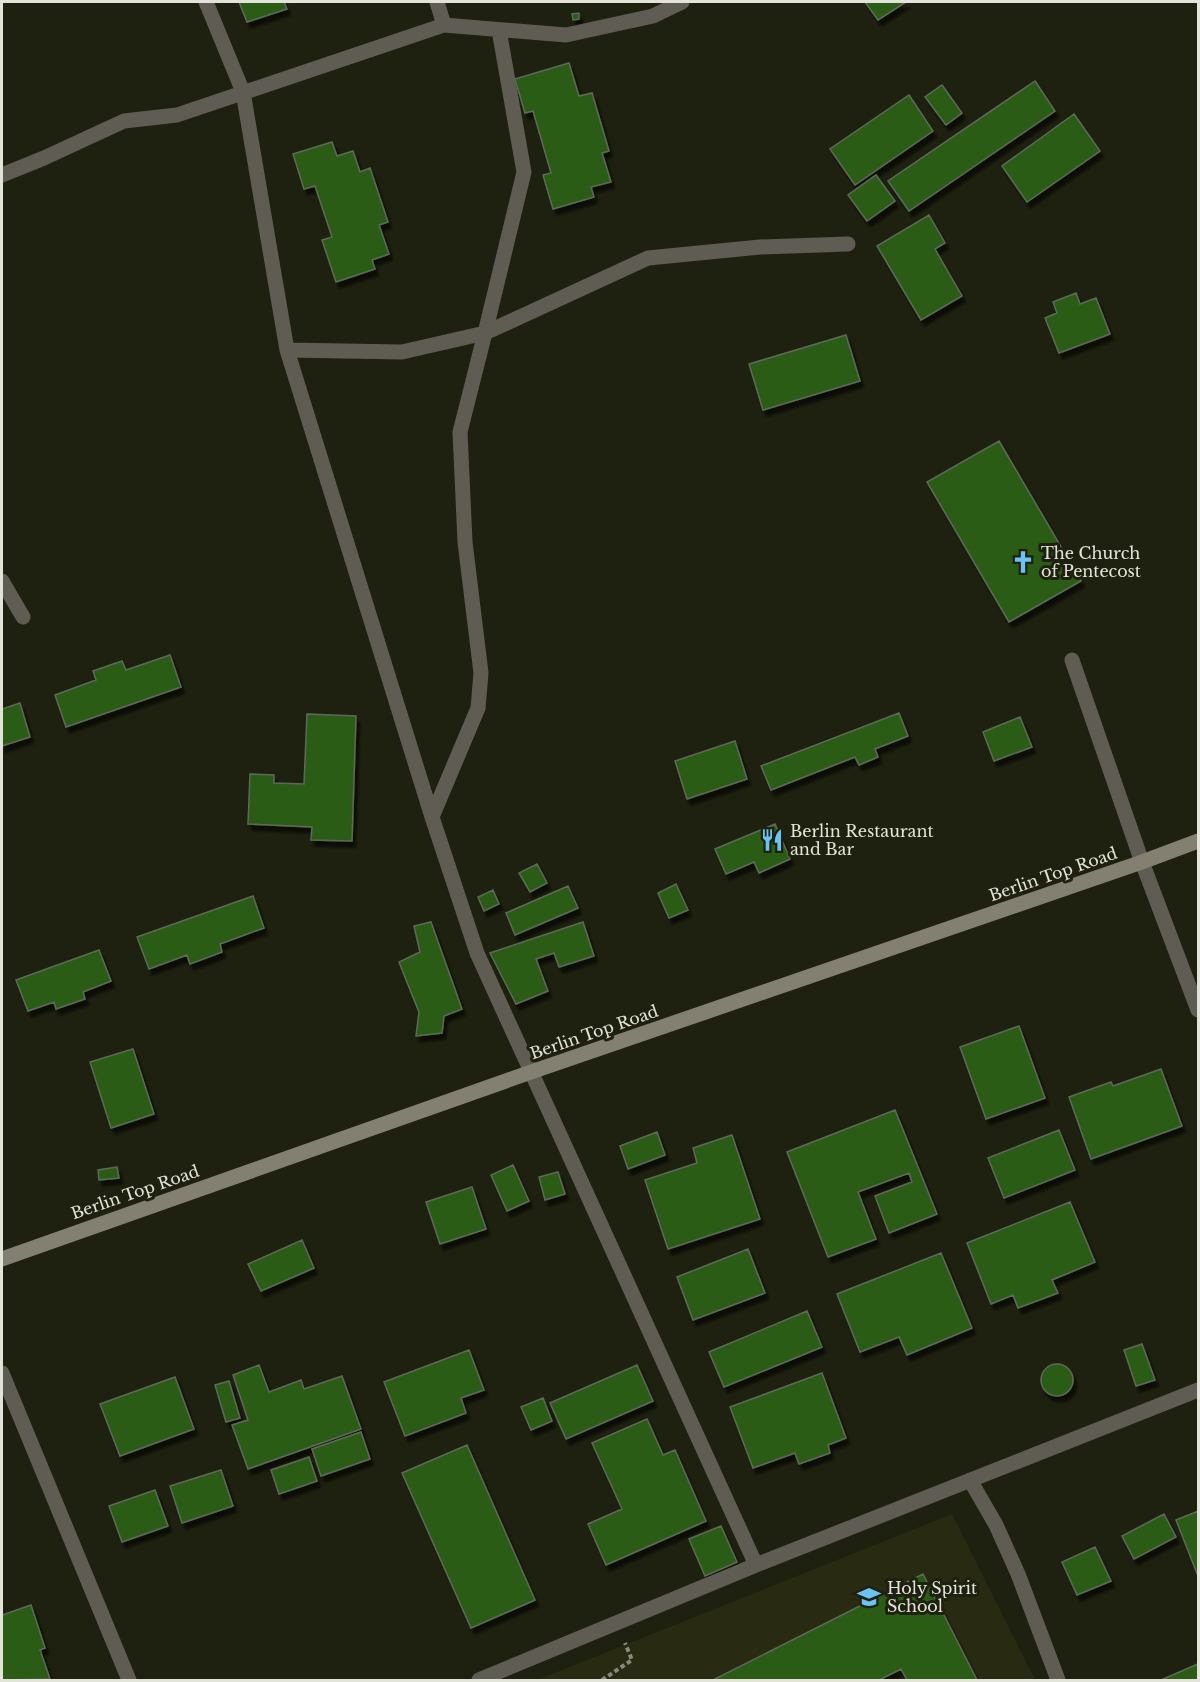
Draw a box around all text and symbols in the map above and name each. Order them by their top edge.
place label: The Church of Pentecost [1041,543,1141,581]
church icon: The Church of Pentecost [1010,549,1036,575]
place label: Berlin Restaurant and Bar [790,821,933,859]
restaurant icon: Berlin Restaurant and Bar [759,827,785,853]
street label: Berlin Top Road [986,843,1120,905]
street label: Berlin Top Road [527,1001,661,1063]
street label: Berlin Top Road [68,1161,202,1223]
place label: Holy Spirit School [887,1578,977,1616]
school or university icon: Holy Spirit School [856,1584,882,1610]

